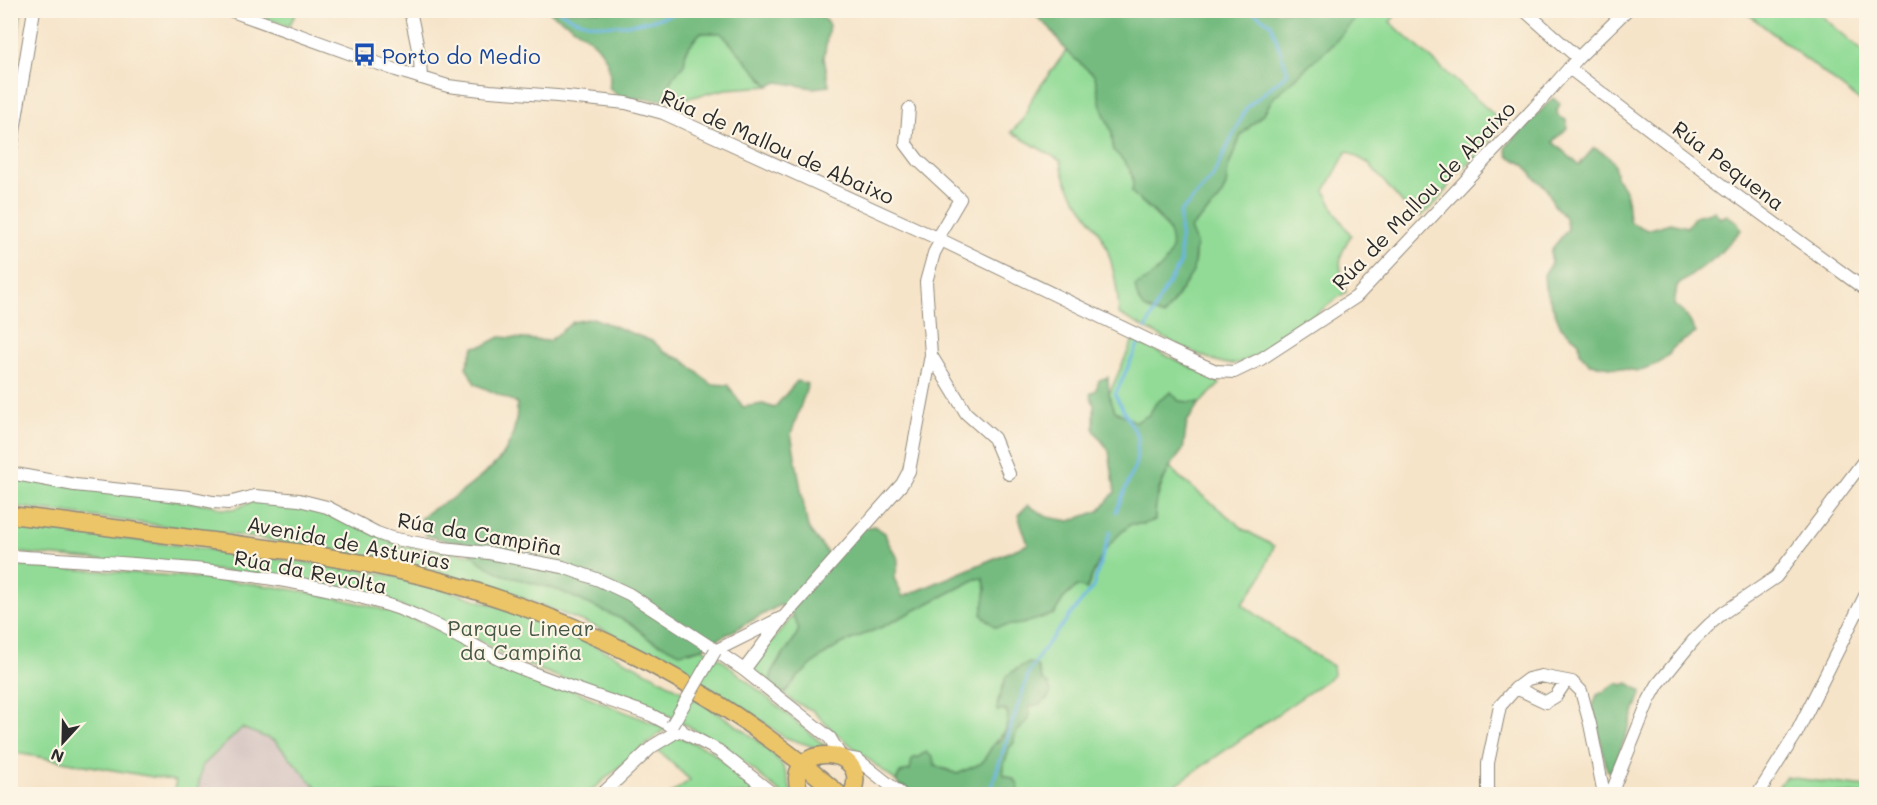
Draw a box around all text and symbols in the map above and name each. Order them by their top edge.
bus stop icon: Porto do Medio [351,42,377,68]
place label: Porto do Medio [382,42,541,69]
street label: Rúa de Mallou de Abaixo [657,82,899,210]
street label: Rúa de Mallou de Abaixo [1326,95,1520,295]
street label: Rúa Pequena [1668,114,1790,216]
street label: Rúa da Campiña [396,505,564,561]
street label: Avenida de Asturias [245,509,453,575]
street label: Rúa da Revolta [232,543,390,599]
park label: Parque Linear da Campiña [448,614,594,665]
north arrow [33,712,93,772]
text: N [48,744,67,768]

